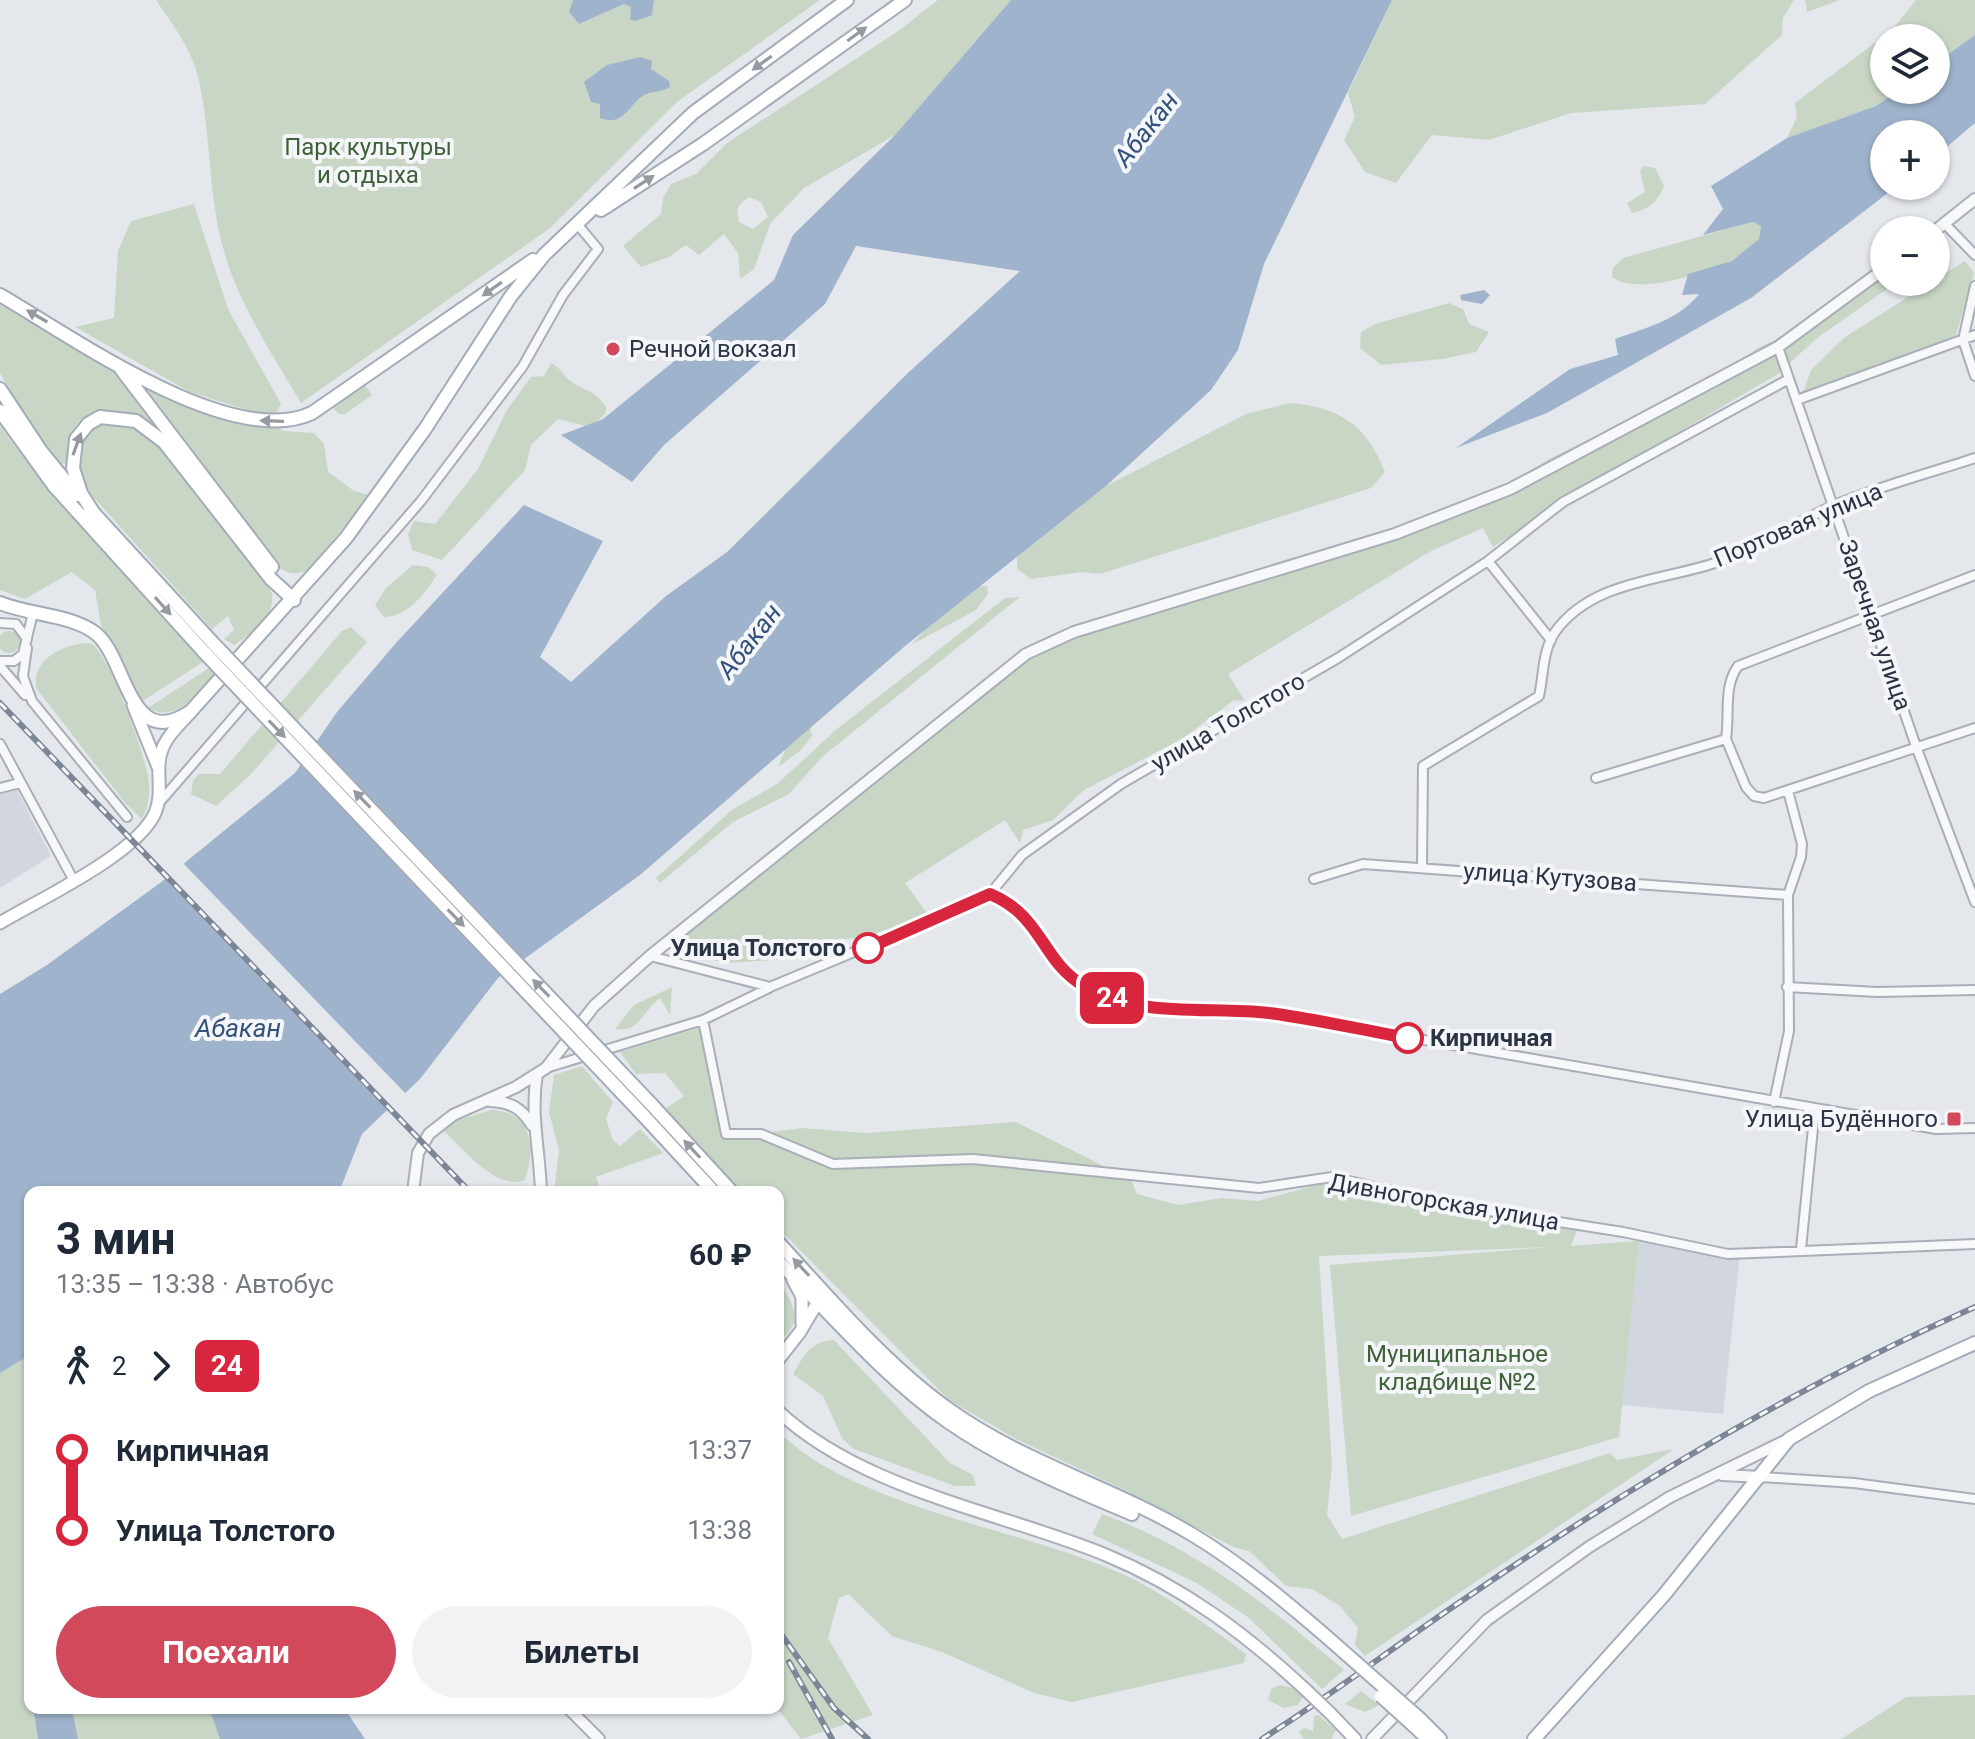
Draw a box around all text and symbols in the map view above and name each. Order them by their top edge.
map controls [1870,24,1950,296]
button: layers [1870,24,1950,104]
one-way arrow [847,27,868,42]
one-way arrow [751,55,772,70]
water label: Абакан [1106,86,1184,174]
button: + [1870,120,1950,200]
park label: Парк культуры и отдыха [284,133,452,189]
one-way arrow [633,176,655,190]
button: − [1870,216,1950,296]
one-way arrow [481,281,502,296]
one-way arrow [26,309,48,323]
place label: Речной вокзал [629,335,797,363]
marker: Речной вокзал [604,340,622,358]
one-way arrow [259,415,284,428]
one-way arrow [71,431,83,455]
street label: Портовая улица [1710,477,1886,573]
street label: Заречная улица [1833,536,1917,714]
one-way arrow [153,597,171,616]
water label: Абакан [709,598,787,686]
street label: улица Толстого [1146,667,1310,777]
one-way arrow [268,719,286,738]
one-way arrow [353,790,371,809]
street label: улица Кутузова [1462,857,1638,897]
one-way arrow [447,908,465,927]
marker: Улица Толстого [853,933,883,963]
place label: Улица Толстого [671,934,846,962]
line badge: 24 [1076,972,1148,1024]
one-way arrow [532,979,550,998]
text: 24 [1096,981,1128,1014]
water label: Абакан [193,1013,281,1043]
marker: Кирпичная [1393,1023,1423,1053]
place label: Кирпичная [1430,1024,1553,1052]
place label: Улица Будённого [1745,1105,1938,1133]
marker: Улица Будённого [1945,1110,1963,1128]
one-way arrow [684,1139,702,1158]
street label: Дивногорская улица [1326,1168,1562,1236]
text: 3 мин [56,1213,175,1265]
text: 60 ₽ [689,1237,752,1272]
one-way arrow [792,1258,810,1277]
text: 13:35 – 13:38 · Автобус [56,1269,334,1299]
park label: Муниципальное кладбище №2 [1366,1340,1548,1396]
icon: walk [56,1344,100,1388]
icon: forward [139,1344,183,1388]
text: 24 [211,1349,243,1382]
text: 2 [112,1351,127,1381]
text: Кирпичная [116,1433,270,1468]
text: 13:37 [687,1435,752,1465]
text: Улица Толстого [116,1513,335,1548]
text: 13:38 [687,1515,752,1545]
button: Поехали [56,1606,396,1698]
button: Билеты [412,1606,752,1698]

